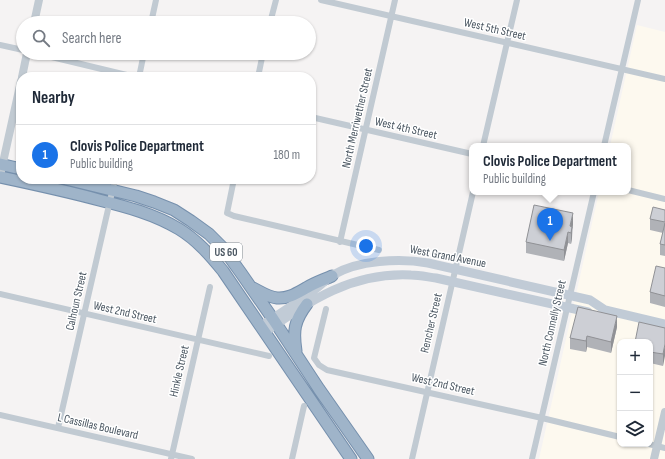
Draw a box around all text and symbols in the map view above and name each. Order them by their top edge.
street label: West 5th Street [462,15,528,44]
search box [16,16,316,60]
icon: search [30,27,52,49]
text: Search here [62,29,122,48]
street label: North Merriwether Street [339,66,376,170]
text: Nearby [32,88,75,108]
street label: West 4th Street [373,114,439,143]
text: Clovis Police Department [70,137,204,156]
popup [469,143,631,195]
text: 1 [42,147,48,163]
text: 180 m [274,147,300,163]
text: Clovis Police Department [483,152,617,171]
text: Public building [70,156,133,172]
text: Public building [483,171,546,187]
pin: 1 [537,208,563,241]
your location [356,236,376,256]
street label: West Grand Avenue [408,242,488,271]
road number: US 60 [210,243,242,261]
street label: Calhoun Street [62,270,91,332]
street label: North Connelly Street [535,278,570,367]
street label: Rencher Street [417,291,446,354]
street label: West 2nd Street [92,298,158,327]
map controls [617,339,653,447]
button: + [617,339,653,375]
street label: Hinkle Street [166,344,193,398]
street label: West 2nd Street [410,370,476,399]
button: − [617,375,653,411]
street label: L Cassillas Boulevard [56,410,140,443]
button: layers [617,411,653,447]

